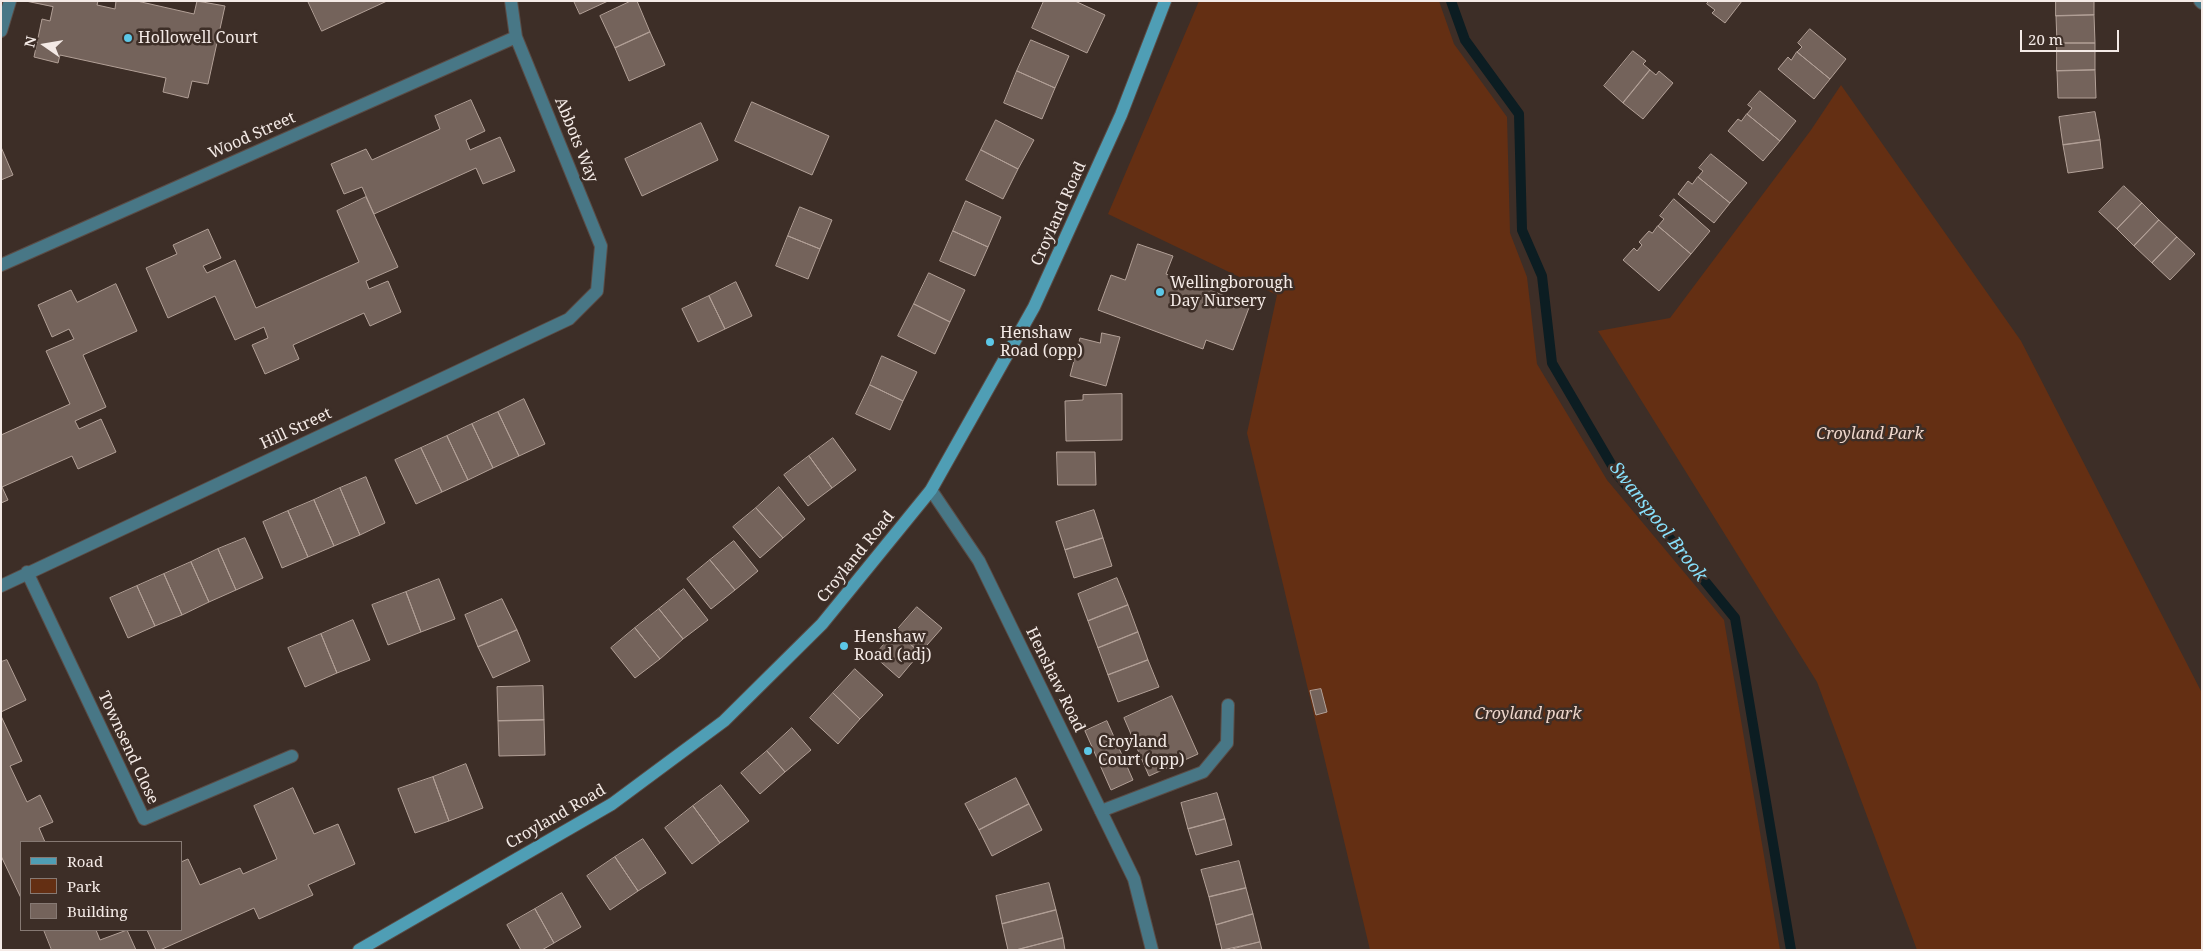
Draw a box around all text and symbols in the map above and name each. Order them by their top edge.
north arrow [20,20,70,70]
scale bar [2023,20,2122,52]
place label: Hollowell Court [138,28,258,48]
text: 20 m [2028,29,2063,49]
marker: Hollowell Court [122,32,134,44]
text: N [19,34,40,49]
street label: Abbots Way [550,94,602,186]
street label: Wood Street [206,108,298,164]
street label: Croyland Road [1027,159,1091,269]
place label: Wellingborough Day Nursery [1170,273,1293,311]
marker: Wellingborough Day Nursery [1154,286,1166,298]
place label: Henshaw Road (opp) [1000,323,1083,361]
marker: Henshaw Road (opp) [984,336,996,348]
street label: Hill Street [257,404,335,454]
park label: Croyland Park [1816,424,1924,444]
water label: Swanspool Brook [1605,458,1711,586]
street label: Croyland Road [813,507,899,607]
street label: Henshaw Road [1021,624,1089,736]
place label: Henshaw Road (adj) [854,627,931,665]
marker: Henshaw Road (adj) [838,640,850,652]
street label: Townsend Close [93,689,163,807]
park label: Croyland park [1475,704,1581,724]
place label: Croyland Court (opp) [1098,732,1184,770]
marker: Croyland Court (opp) [1082,745,1094,757]
street label: Croyland Road [503,781,609,853]
legend [20,841,182,931]
text: Road [67,851,103,871]
text: Park [67,876,100,896]
text: Building [67,901,128,921]

